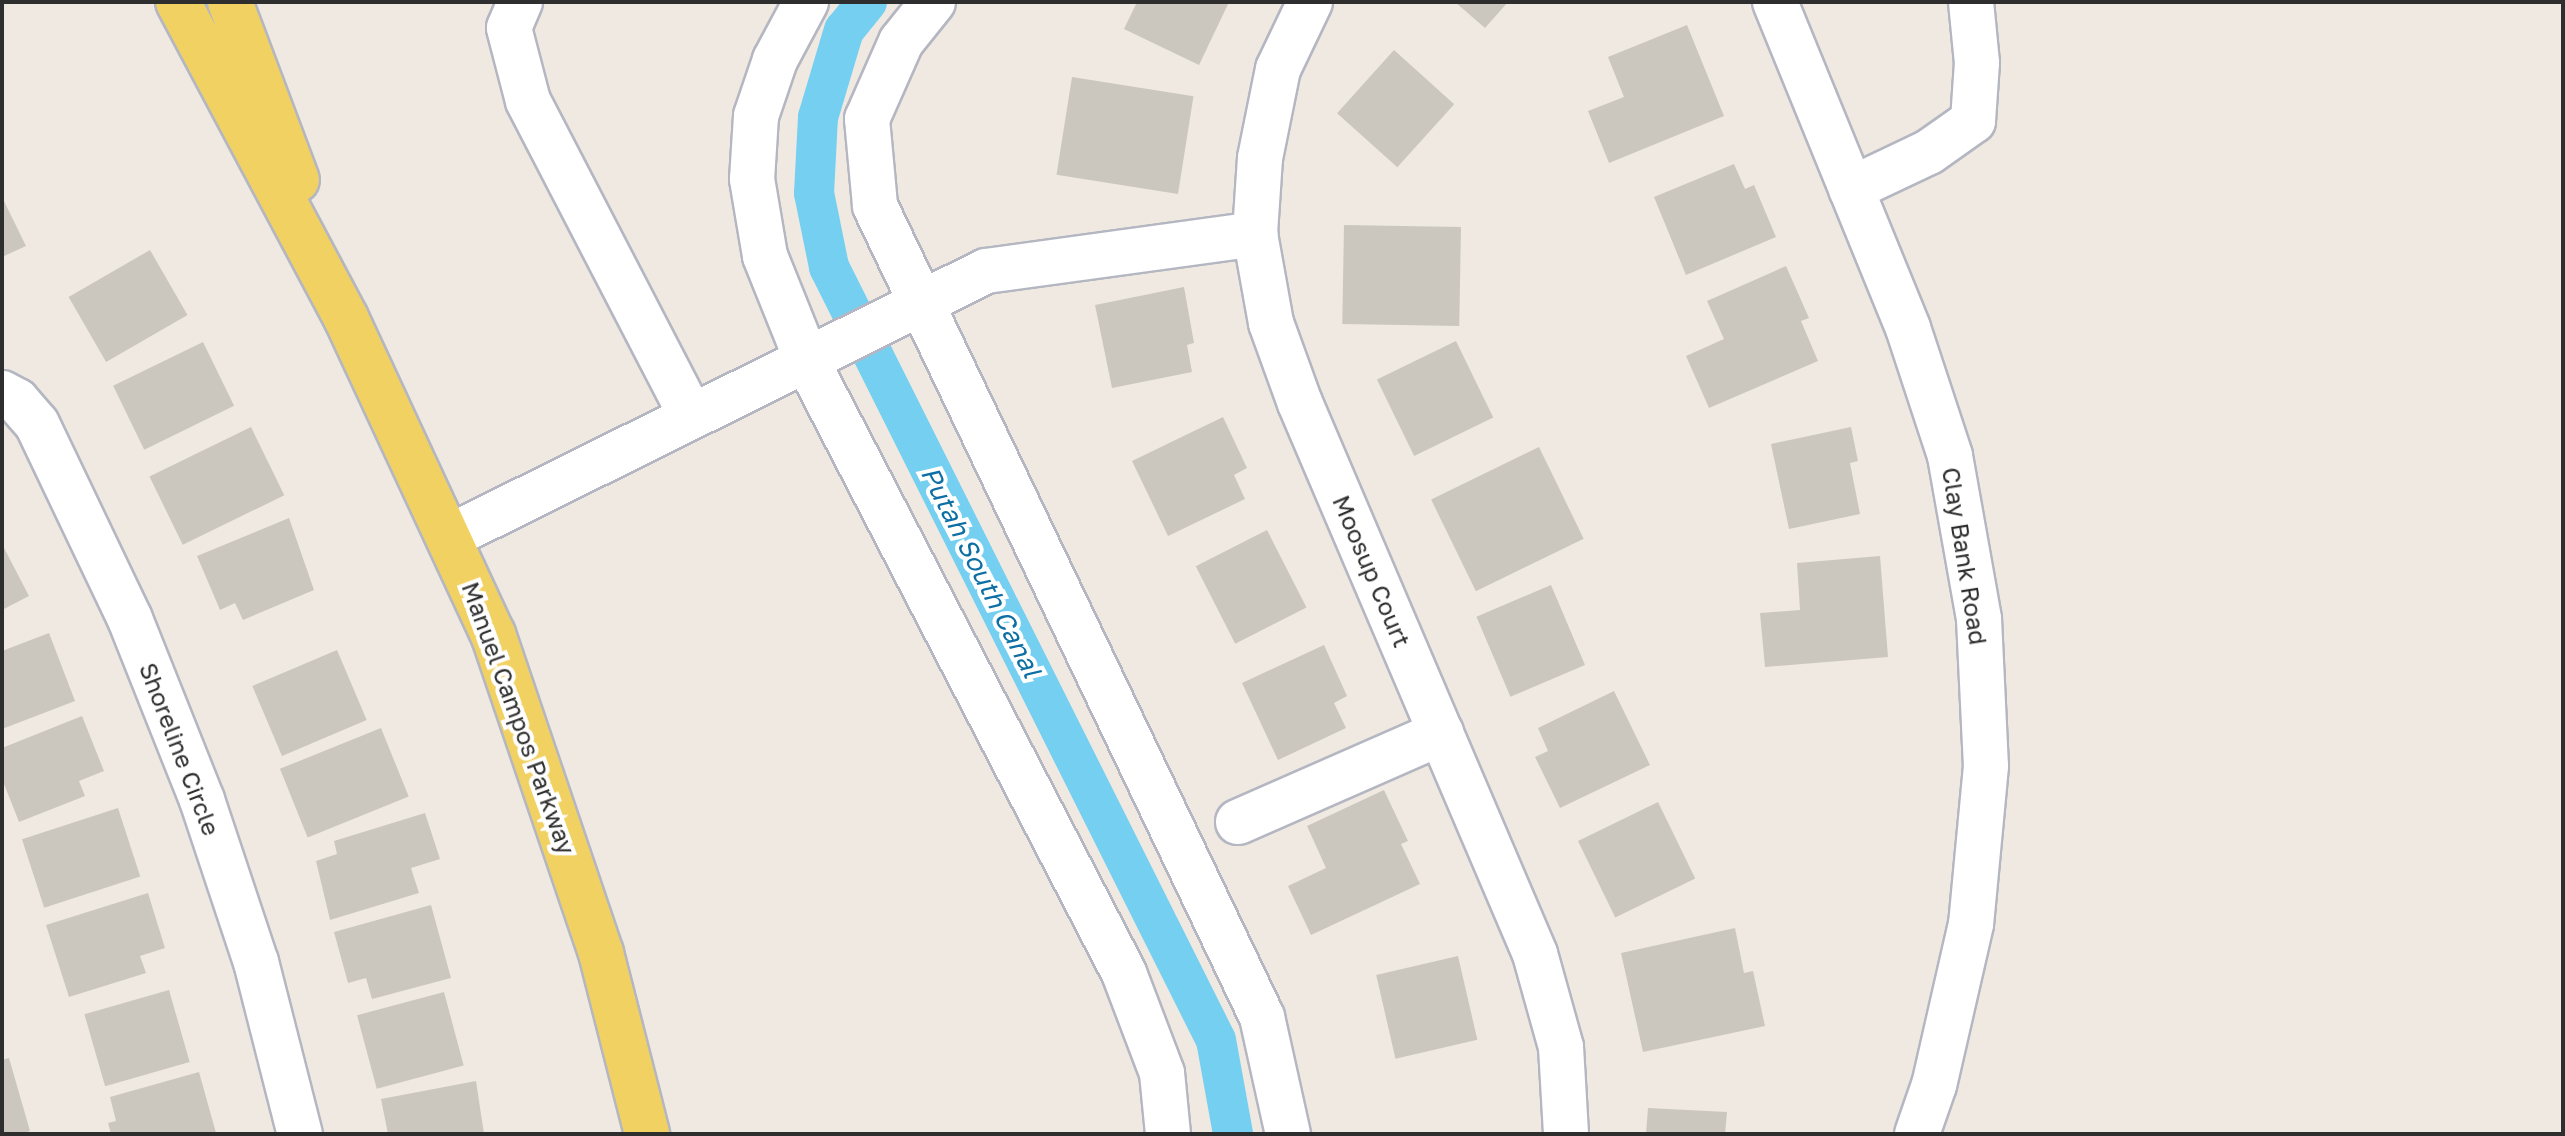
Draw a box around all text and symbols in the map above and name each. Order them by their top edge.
water label: Putah South Canal [914,461,1048,683]
street label: Clay Bank Road [1937,465,1993,647]
street label: Moosup Court [1327,491,1417,651]
street label: Manuel Campos Parkway [456,578,582,858]
street label: Shoreline Circle [134,659,226,839]

